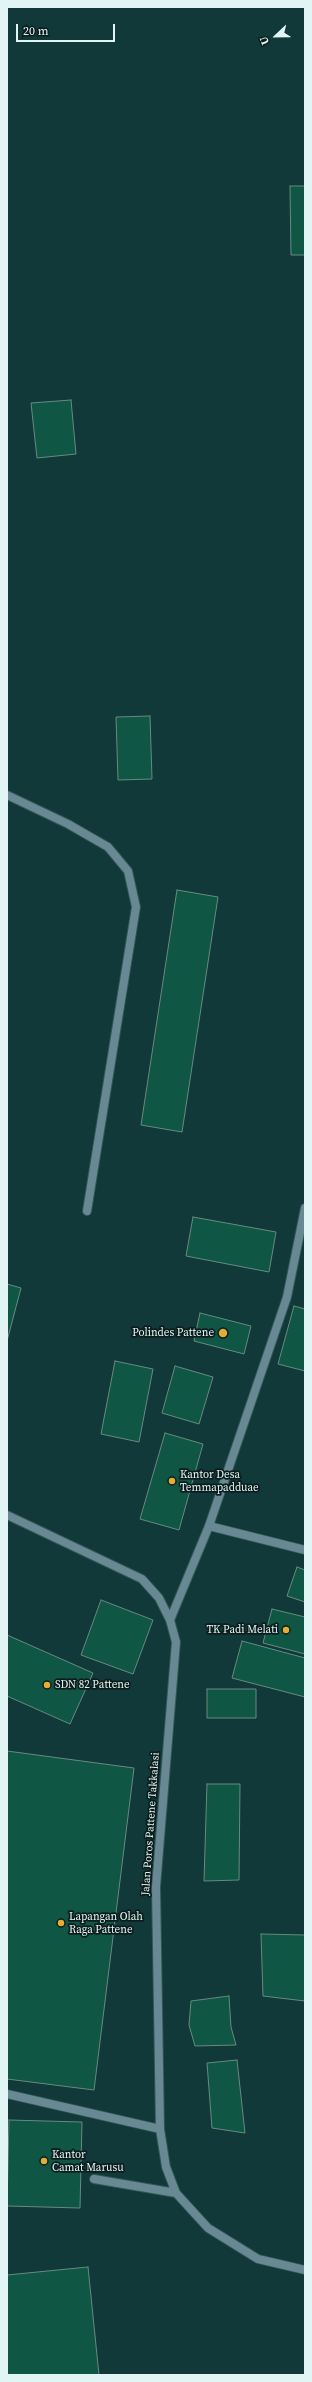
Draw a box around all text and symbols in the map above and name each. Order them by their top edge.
scale bar [18,16,117,42]
north arrow [256,16,296,56]
text: 20 m [23,23,49,39]
text: U [256,34,273,47]
place label: Polindes Pattene [132,1326,214,1340]
marker: Polindes Pattene [217,1327,229,1339]
place label: Kantor Desa Temmapadduae [180,1468,259,1494]
marker: Kantor Desa Temmapadduae [167,1476,177,1486]
place label: TK Padi Melati [206,1623,278,1637]
marker: TK Padi Melati [281,1625,291,1635]
place label: SDN 82 Pattene [55,1678,130,1692]
marker: SDN 82 Pattene [42,1680,52,1690]
street label: Jalan Poros Pattene Takkalasi [139,1752,163,1896]
place label: Lapangan Olah Raga Pattene [69,1910,143,1936]
marker: Lapangan Olah Raga Pattene [56,1918,66,1928]
place label: Kantor Camat Marusu [52,2148,124,2174]
marker: Kantor Camat Marusu [39,2156,49,2166]

